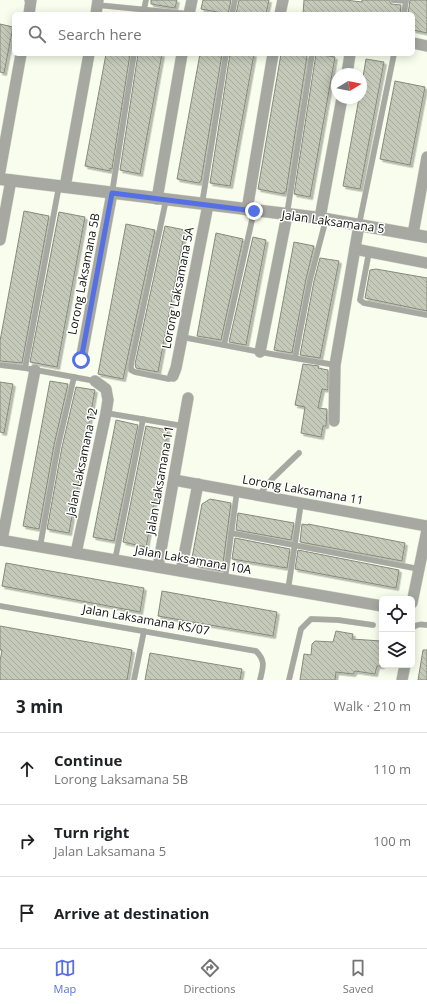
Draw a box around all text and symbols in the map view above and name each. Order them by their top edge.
search box [12,12,415,56]
icon: search [26,23,48,45]
text: Search here [58,24,142,44]
north arrow [331,68,367,104]
route end [245,202,263,220]
street label: Jalan Laksamana 5 [280,206,386,237]
street label: Lorong Laksamana 5B [63,211,104,336]
street label: Lorong Laksamana 5A [157,225,198,350]
route start [72,351,90,369]
street label: Jalan Laksamana 12 [62,406,101,519]
street label: Jalan Laksamana 11 [141,424,177,537]
street label: Lorong Laksamana 11 [241,470,365,509]
street label: Jalan Laksamana 10A [133,541,253,578]
map controls [379,596,415,668]
button: locate [379,596,415,632]
street label: Jalan Laksamana KS/07 [80,600,211,639]
button: layers [379,632,415,668]
text: 3 min [16,695,63,718]
text: Walk · 210 m [334,697,411,715]
text: Continue [54,750,122,770]
icon: ahead [16,758,38,780]
text: 110 m [373,760,411,778]
text: Lorong Laksamana 5B [54,770,188,788]
text: Turn right [54,822,129,842]
icon: right [16,830,38,852]
text: 100 m [373,832,411,850]
text: Jalan Laksamana 5 [54,842,166,860]
icon: arrive [16,902,38,924]
text: Arrive at destination [54,903,209,923]
tab: Map [54,957,76,996]
tab: Directions [184,957,236,996]
tab: Saved [343,957,373,996]

